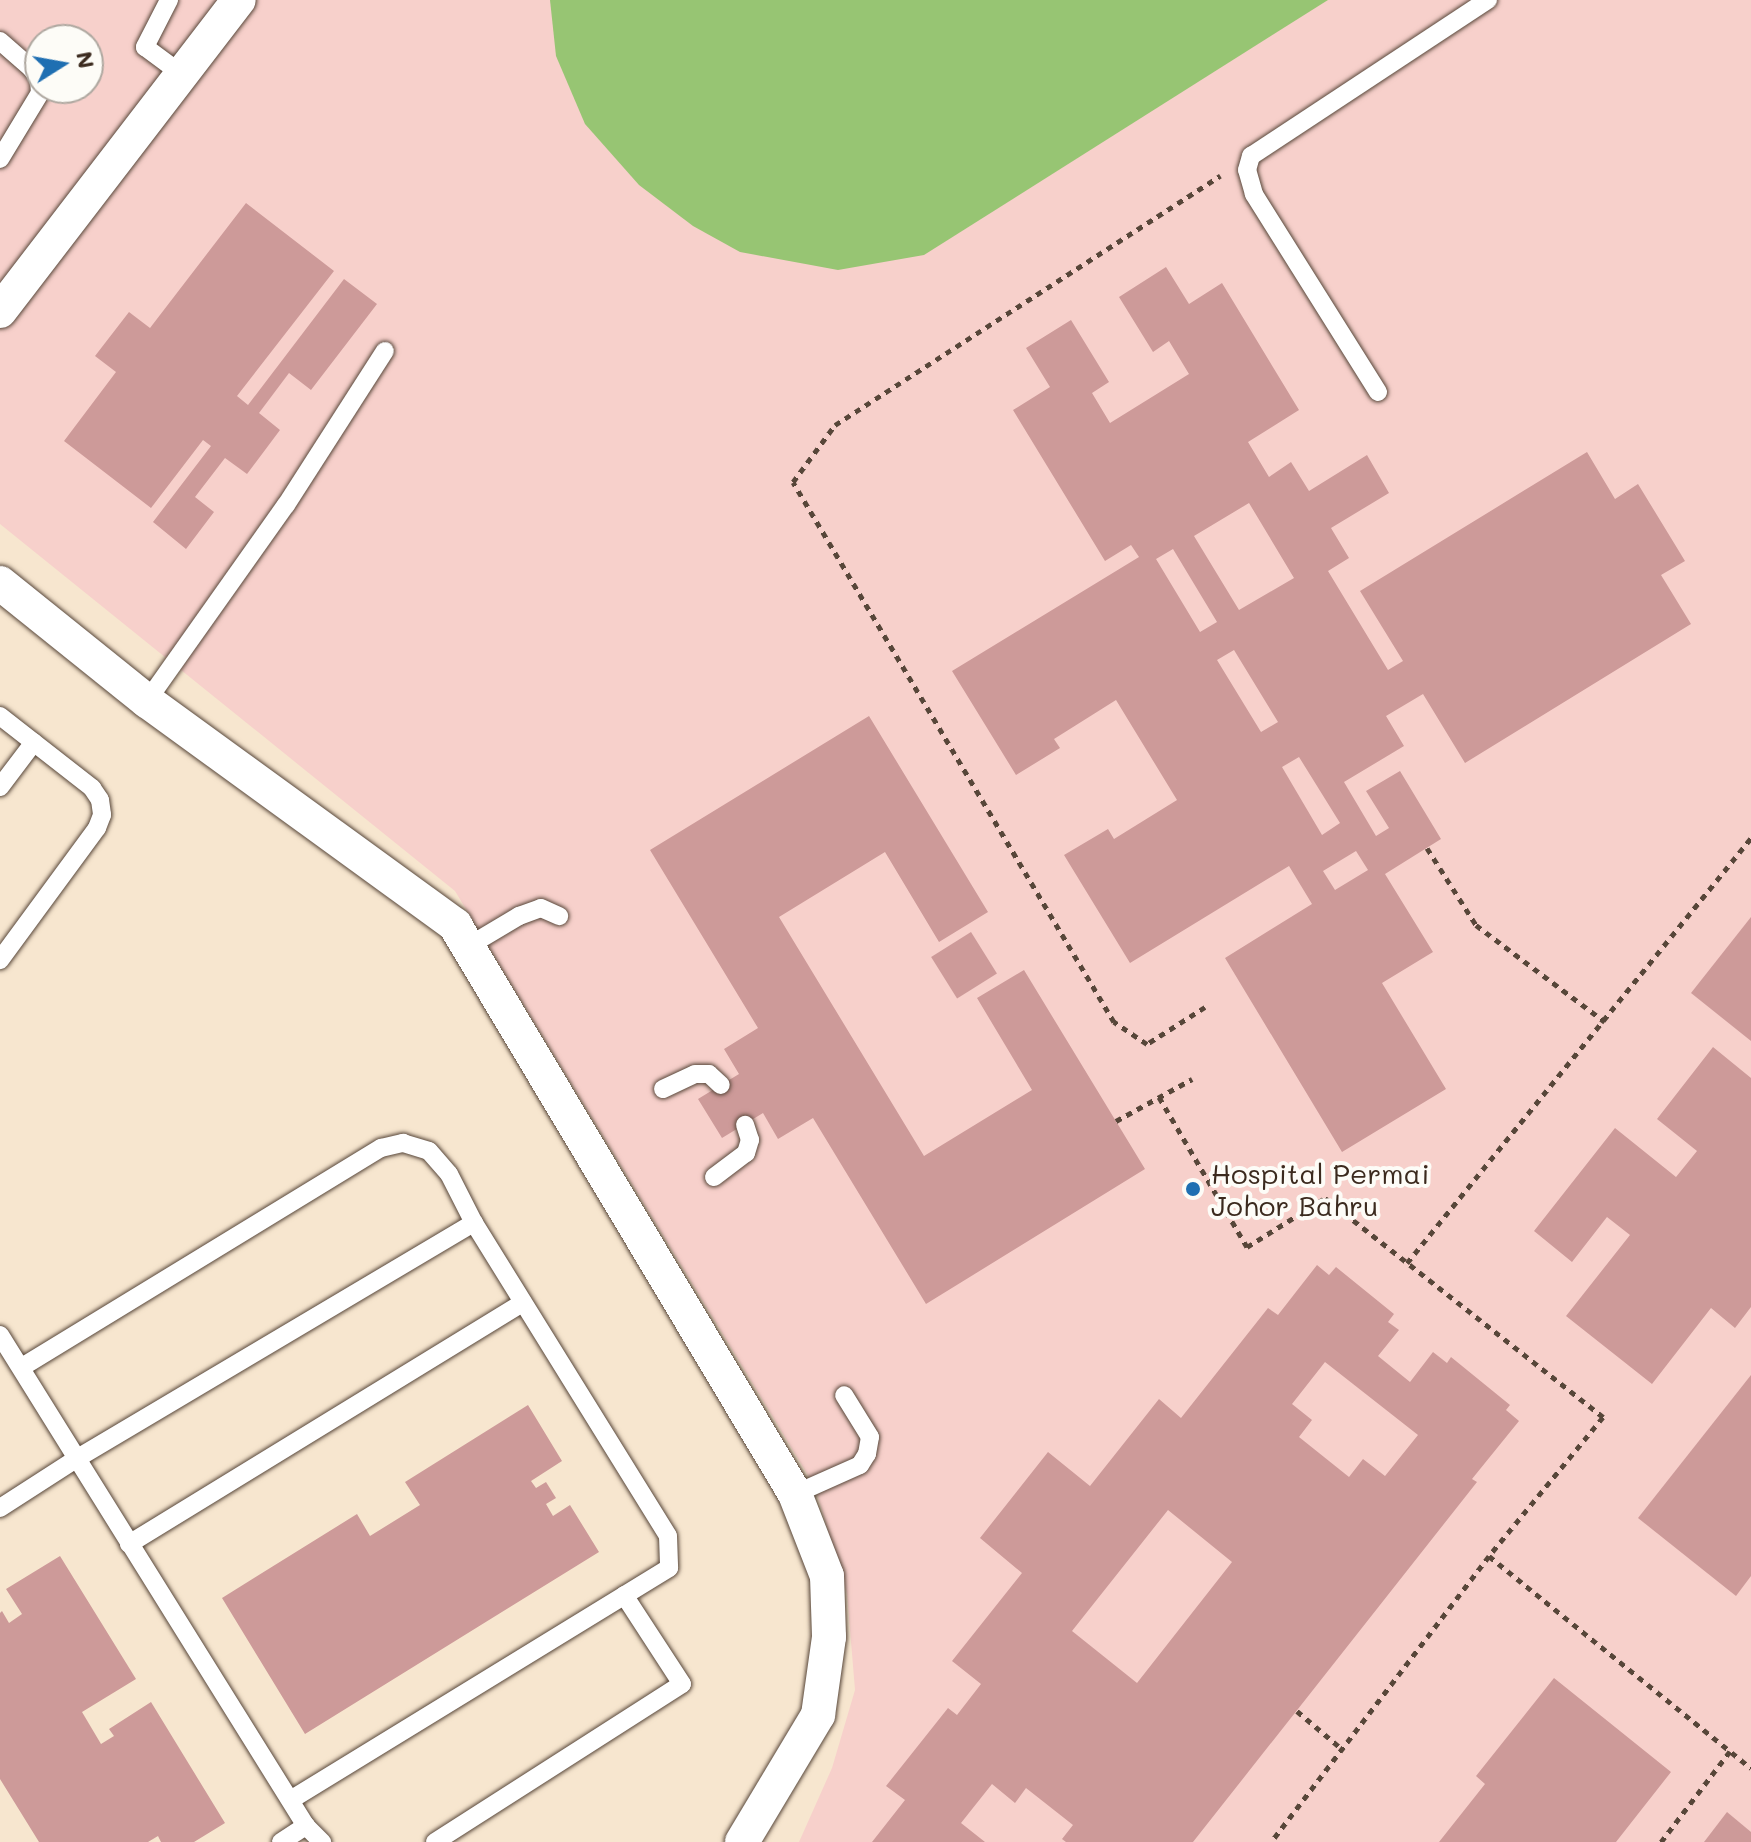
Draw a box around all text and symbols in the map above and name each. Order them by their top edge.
north arrow [24,24,104,104]
text: N [70,49,102,71]
place label: Hospital Permai Johor Bahru [1211,1156,1430,1222]
marker: Hospital Permai Johor Bahru [1182,1178,1204,1200]

